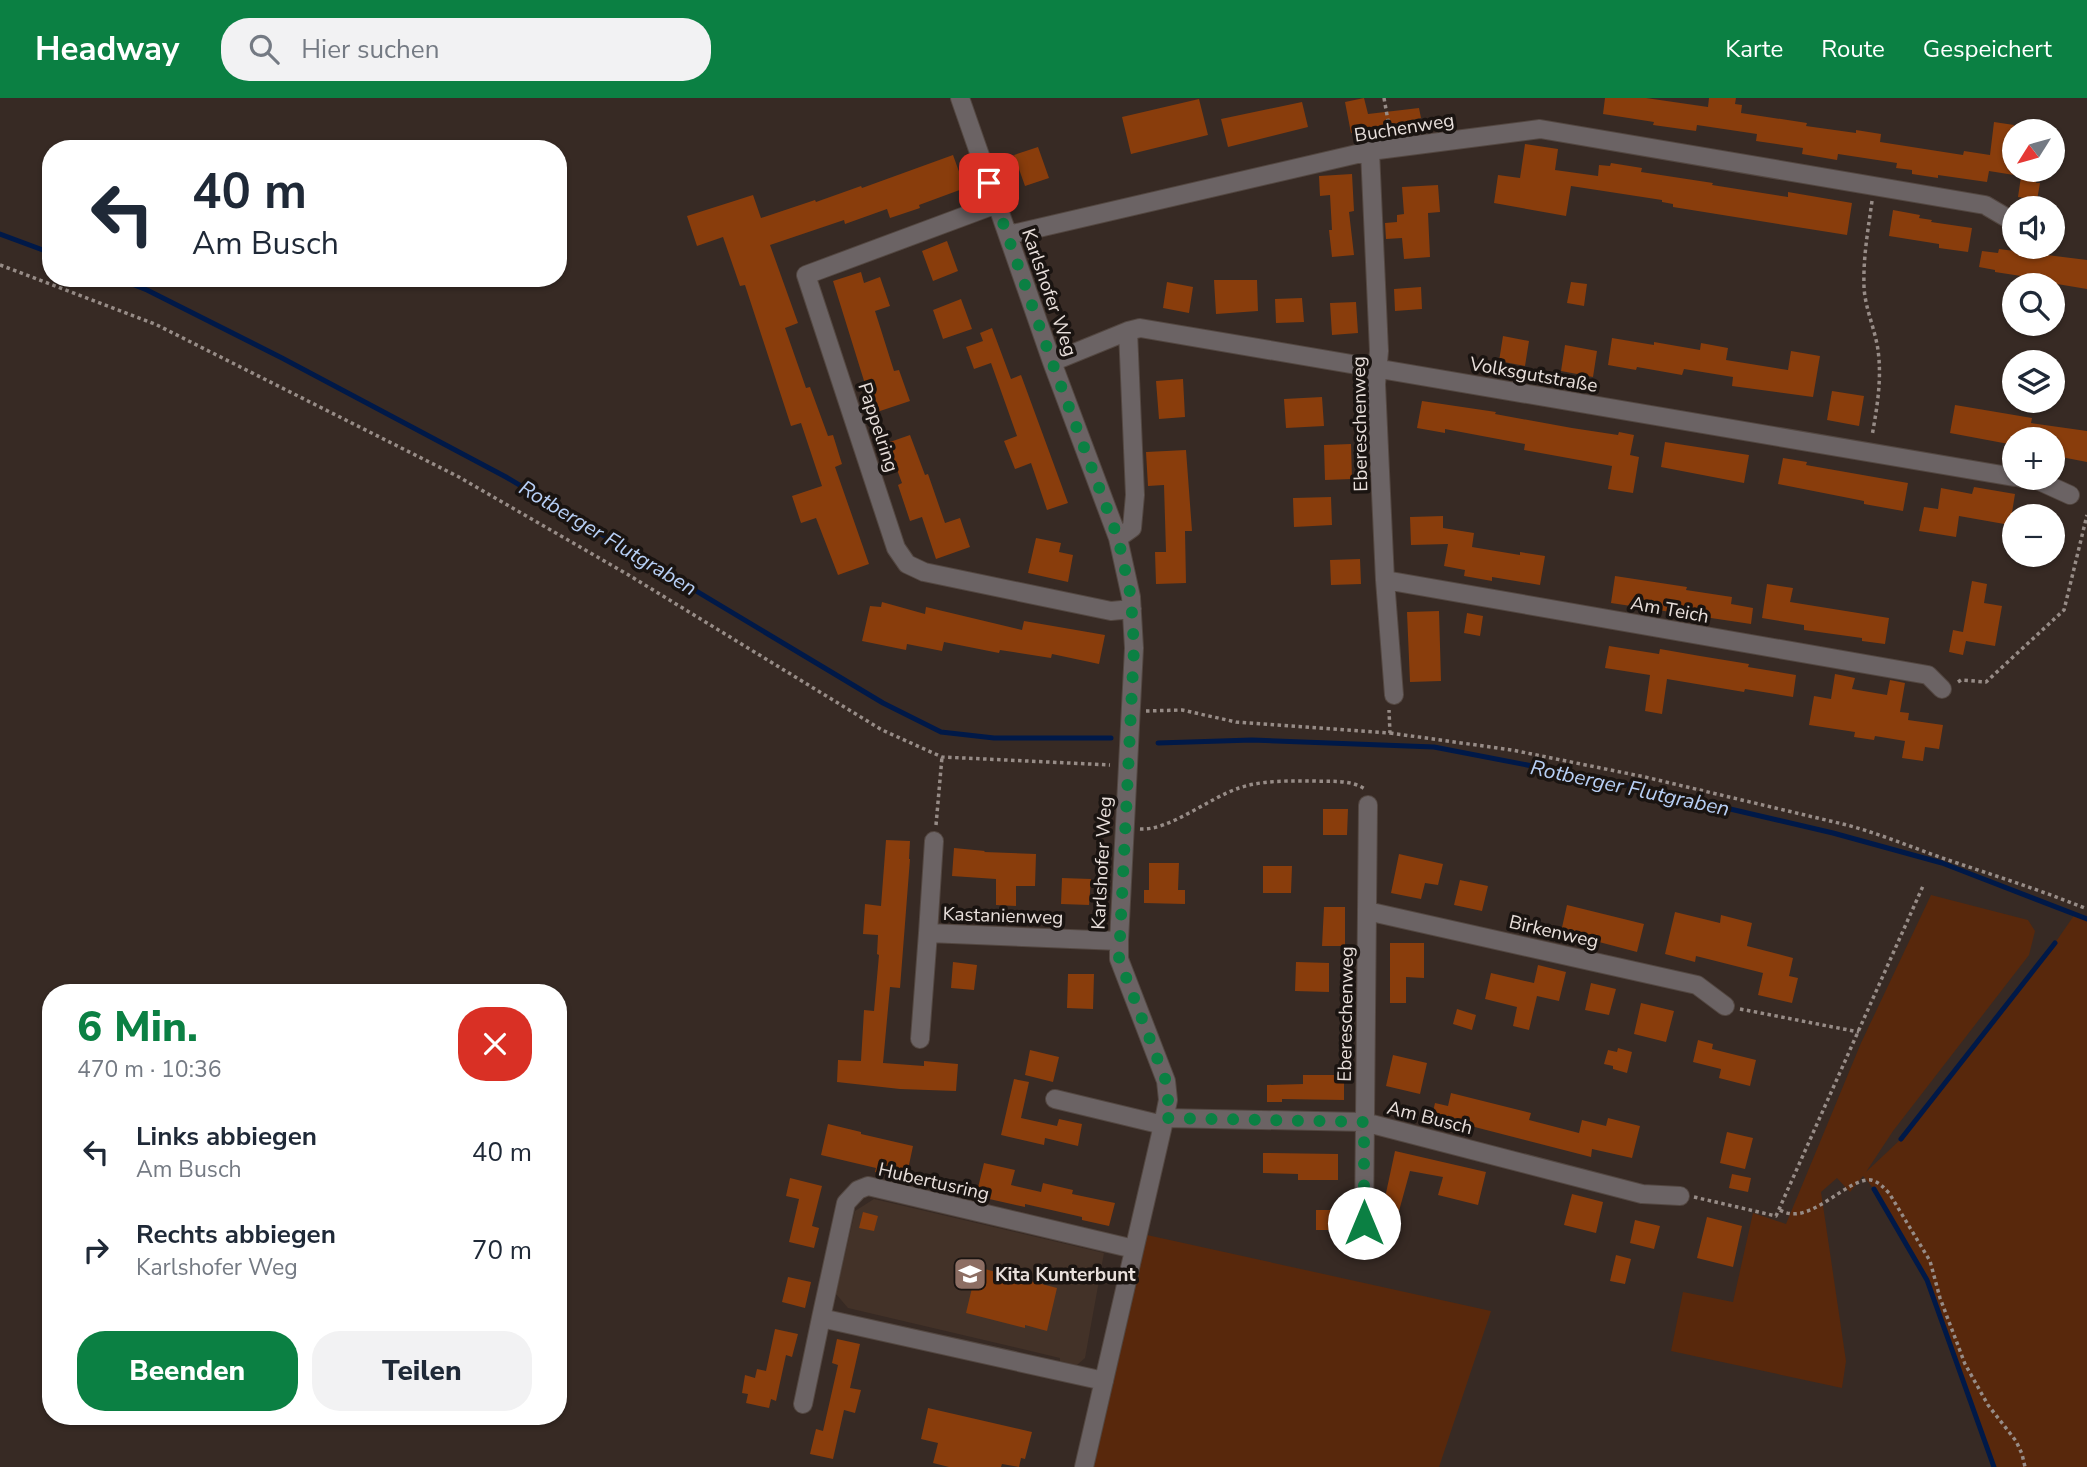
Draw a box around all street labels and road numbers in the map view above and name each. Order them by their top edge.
street label: Buchenweg [1352,107,1456,149]
street label: Karlshofer Weg [1015,225,1083,360]
street label: Volksgutstraße [1467,351,1600,399]
street label: Ebereschenweg [1346,356,1374,492]
street label: Pappelring [851,379,905,475]
street label: Am Teich [1629,590,1711,630]
street label: Karlshofer Weg [1086,796,1118,930]
street label: Kastanienweg [942,901,1064,931]
street label: Birkenweg [1506,909,1601,955]
street label: Ebereschenweg [1332,946,1360,1082]
street label: Am Busch [1384,1095,1475,1141]
street label: Hubertusring [876,1157,992,1207]

